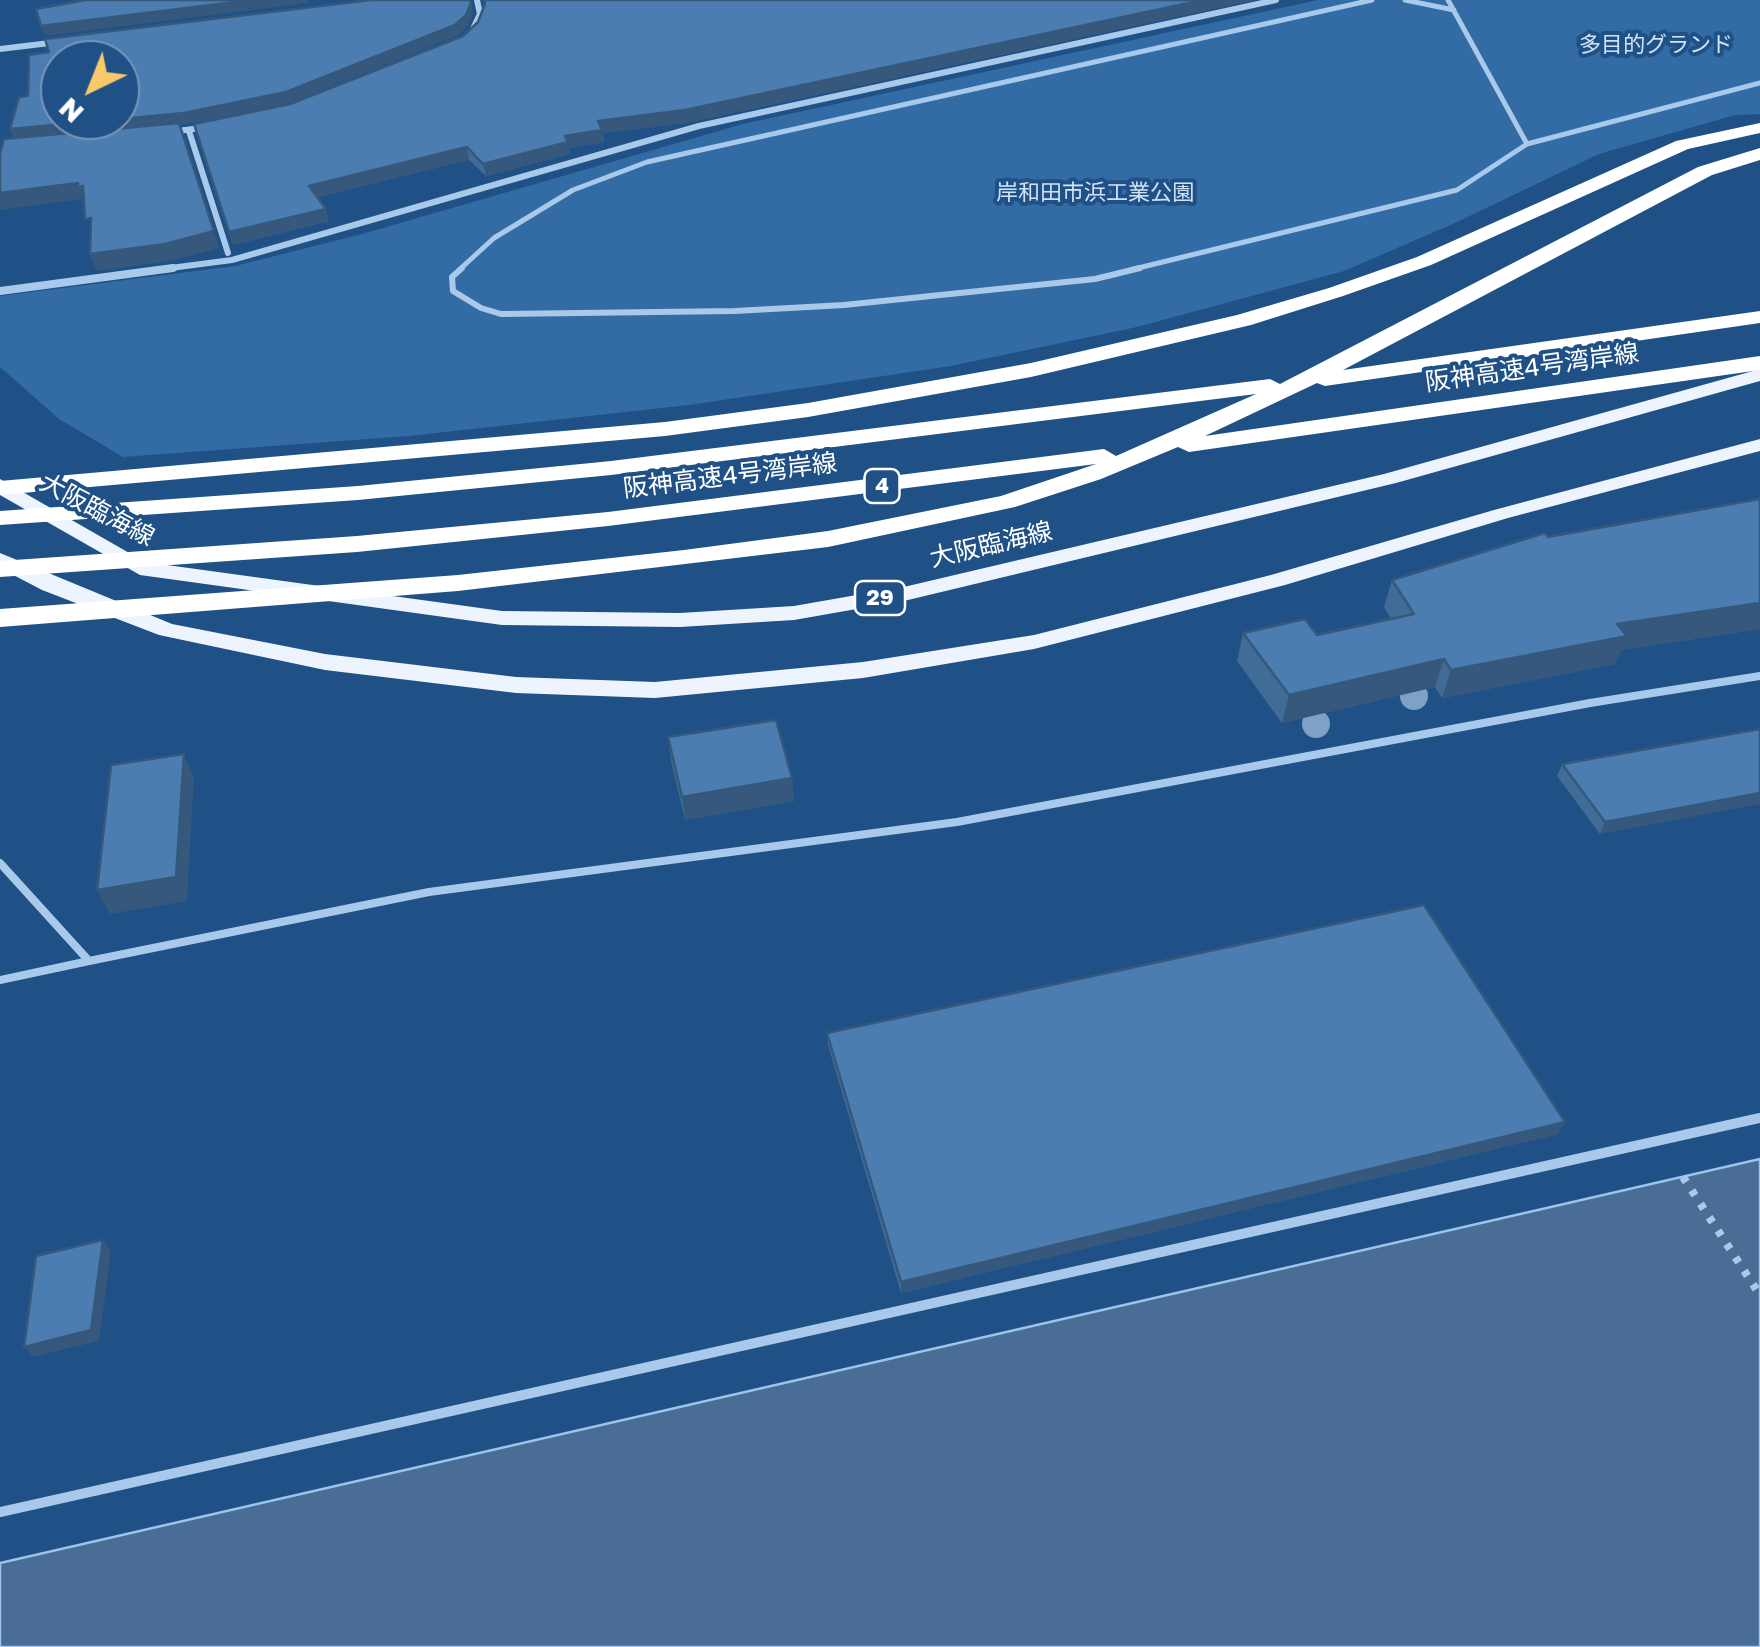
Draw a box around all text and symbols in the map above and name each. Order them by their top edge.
park label: 多目的グランド [1579,32,1733,58]
north arrow [40,40,140,140]
text: N [52,92,90,130]
park label: 岸和田市浜工業公園 [996,180,1194,206]
street label: 阪神高速4号湾岸線 [1423,338,1641,398]
street label: 阪神高速4号湾岸線 [621,448,839,504]
street label: 大阪臨海線 [35,467,159,553]
road number: 4 [864,469,900,503]
street label: 大阪臨海線 [927,516,1055,574]
road number: 29 [855,581,905,615]

